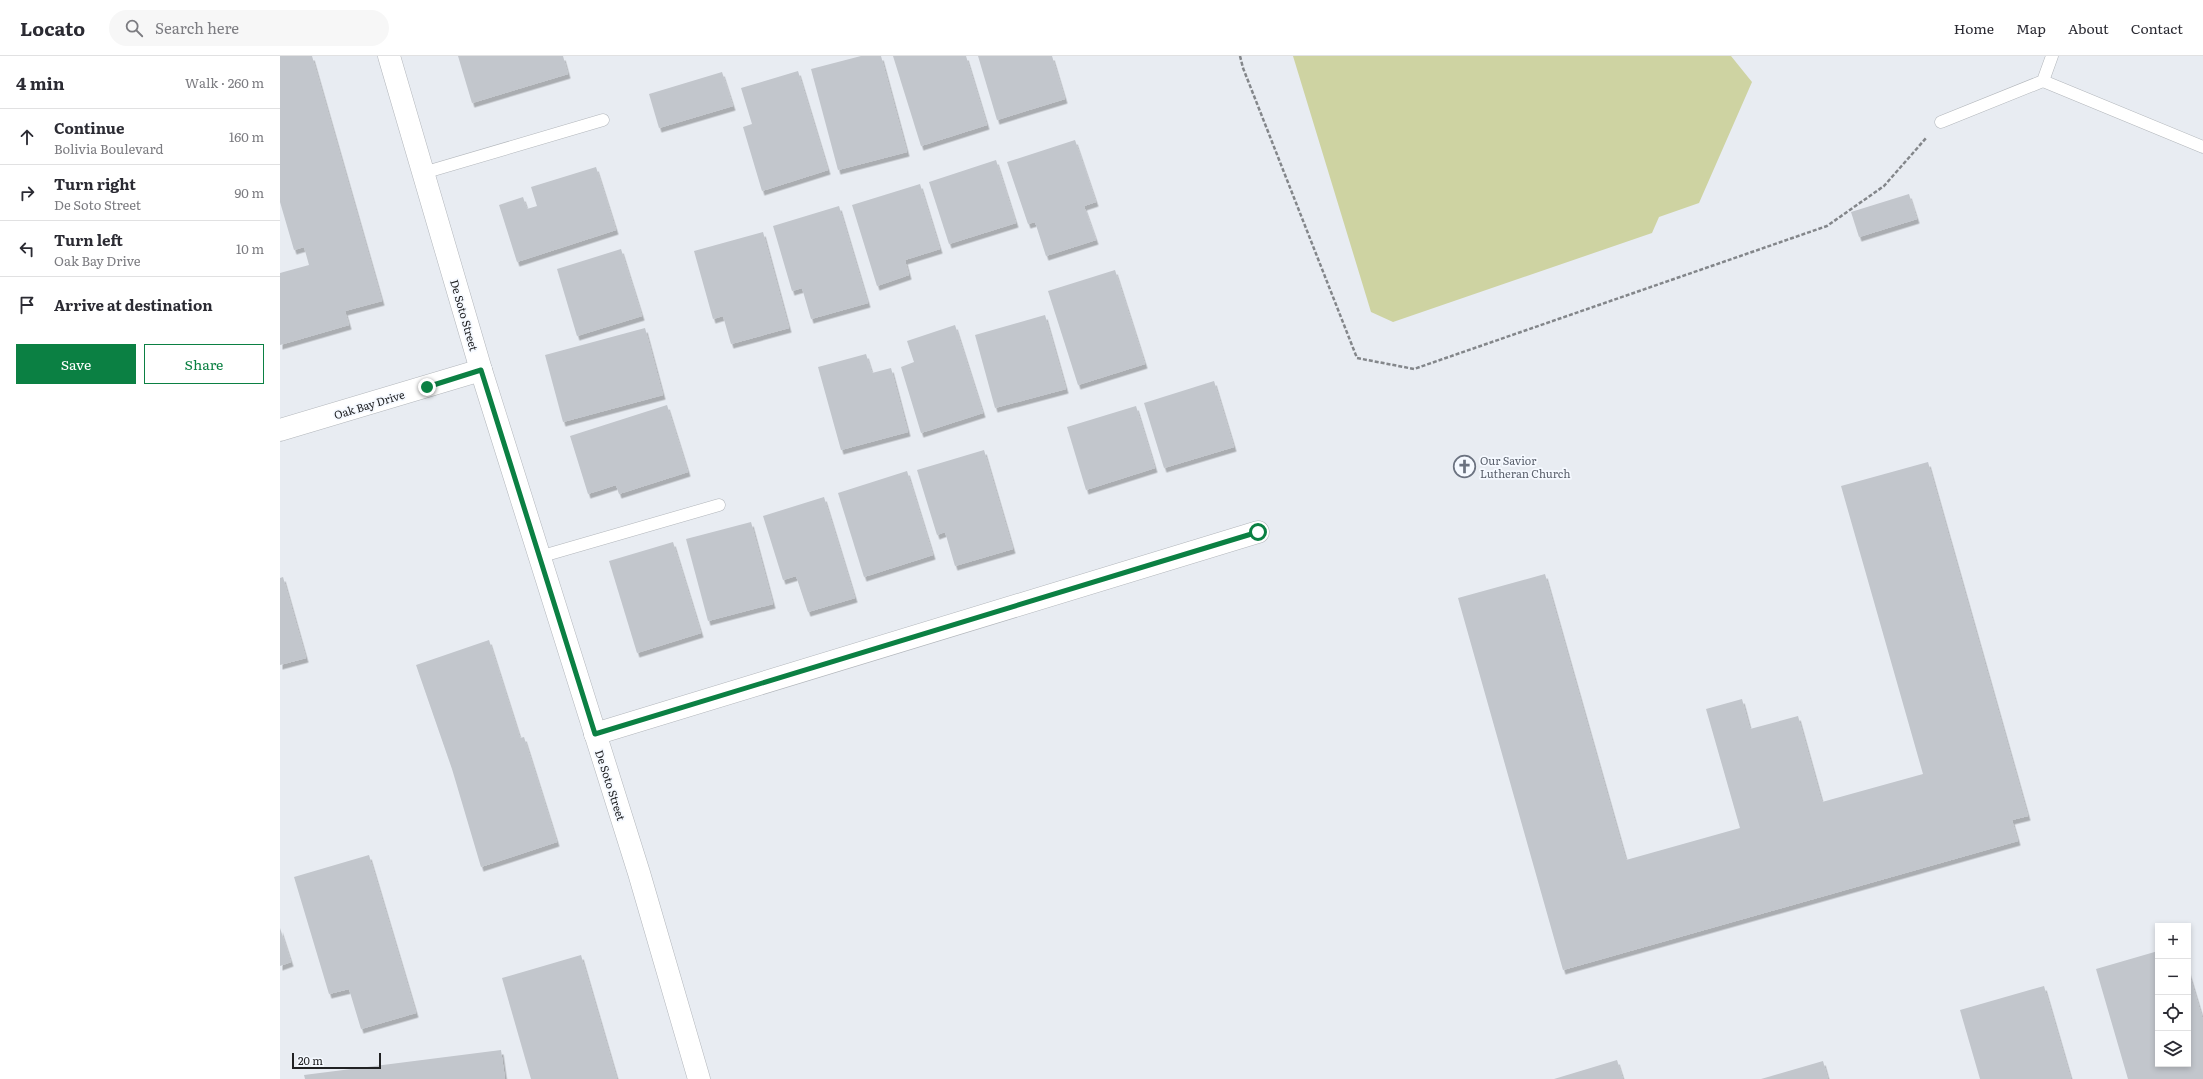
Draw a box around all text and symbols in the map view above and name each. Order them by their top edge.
search box [109,10,389,46]
text: Locato [20,14,85,42]
text: Search here [155,16,239,39]
icon: search [123,17,145,39]
text: Home [1954,18,1994,38]
text: Map [2016,18,2046,38]
text: About [2068,18,2109,38]
text: Contact [2131,18,2183,38]
text: 4 min [16,70,65,95]
text: Walk · 260 m [185,73,264,92]
text: Continue [54,116,124,139]
icon: ahead [16,126,38,148]
text: 160 m [229,127,264,146]
text: Bolivia Boulevard [54,139,163,158]
text: Turn right [54,172,136,195]
icon: right [16,182,38,204]
text: 90 m [234,183,264,202]
text: De Soto Street [54,195,141,214]
text: Turn left [54,228,123,251]
icon: left [16,238,38,260]
text: 10 m [236,239,264,258]
text: Oak Bay Drive [54,251,141,270]
street label: De Soto Street [447,277,483,353]
text: Arrive at destination [54,293,213,316]
icon: arrive [16,294,38,316]
button: Save [16,344,136,384]
button: Share [144,344,264,384]
route end [418,378,436,396]
street label: Oak Bay Drive [332,386,407,422]
place label: Our Savior Lutheran Church [1480,452,1571,481]
church icon: Our Savior Lutheran Church [1451,453,1477,479]
route start [1249,523,1267,541]
street label: De Soto Street [592,747,630,823]
map controls [2155,923,2191,1067]
button: + [2155,923,2191,959]
button: − [2155,959,2191,995]
button: locate [2155,995,2191,1031]
button: layers [2155,1031,2191,1067]
scale bar [292,1051,381,1070]
text: 20 m [298,1052,323,1068]

